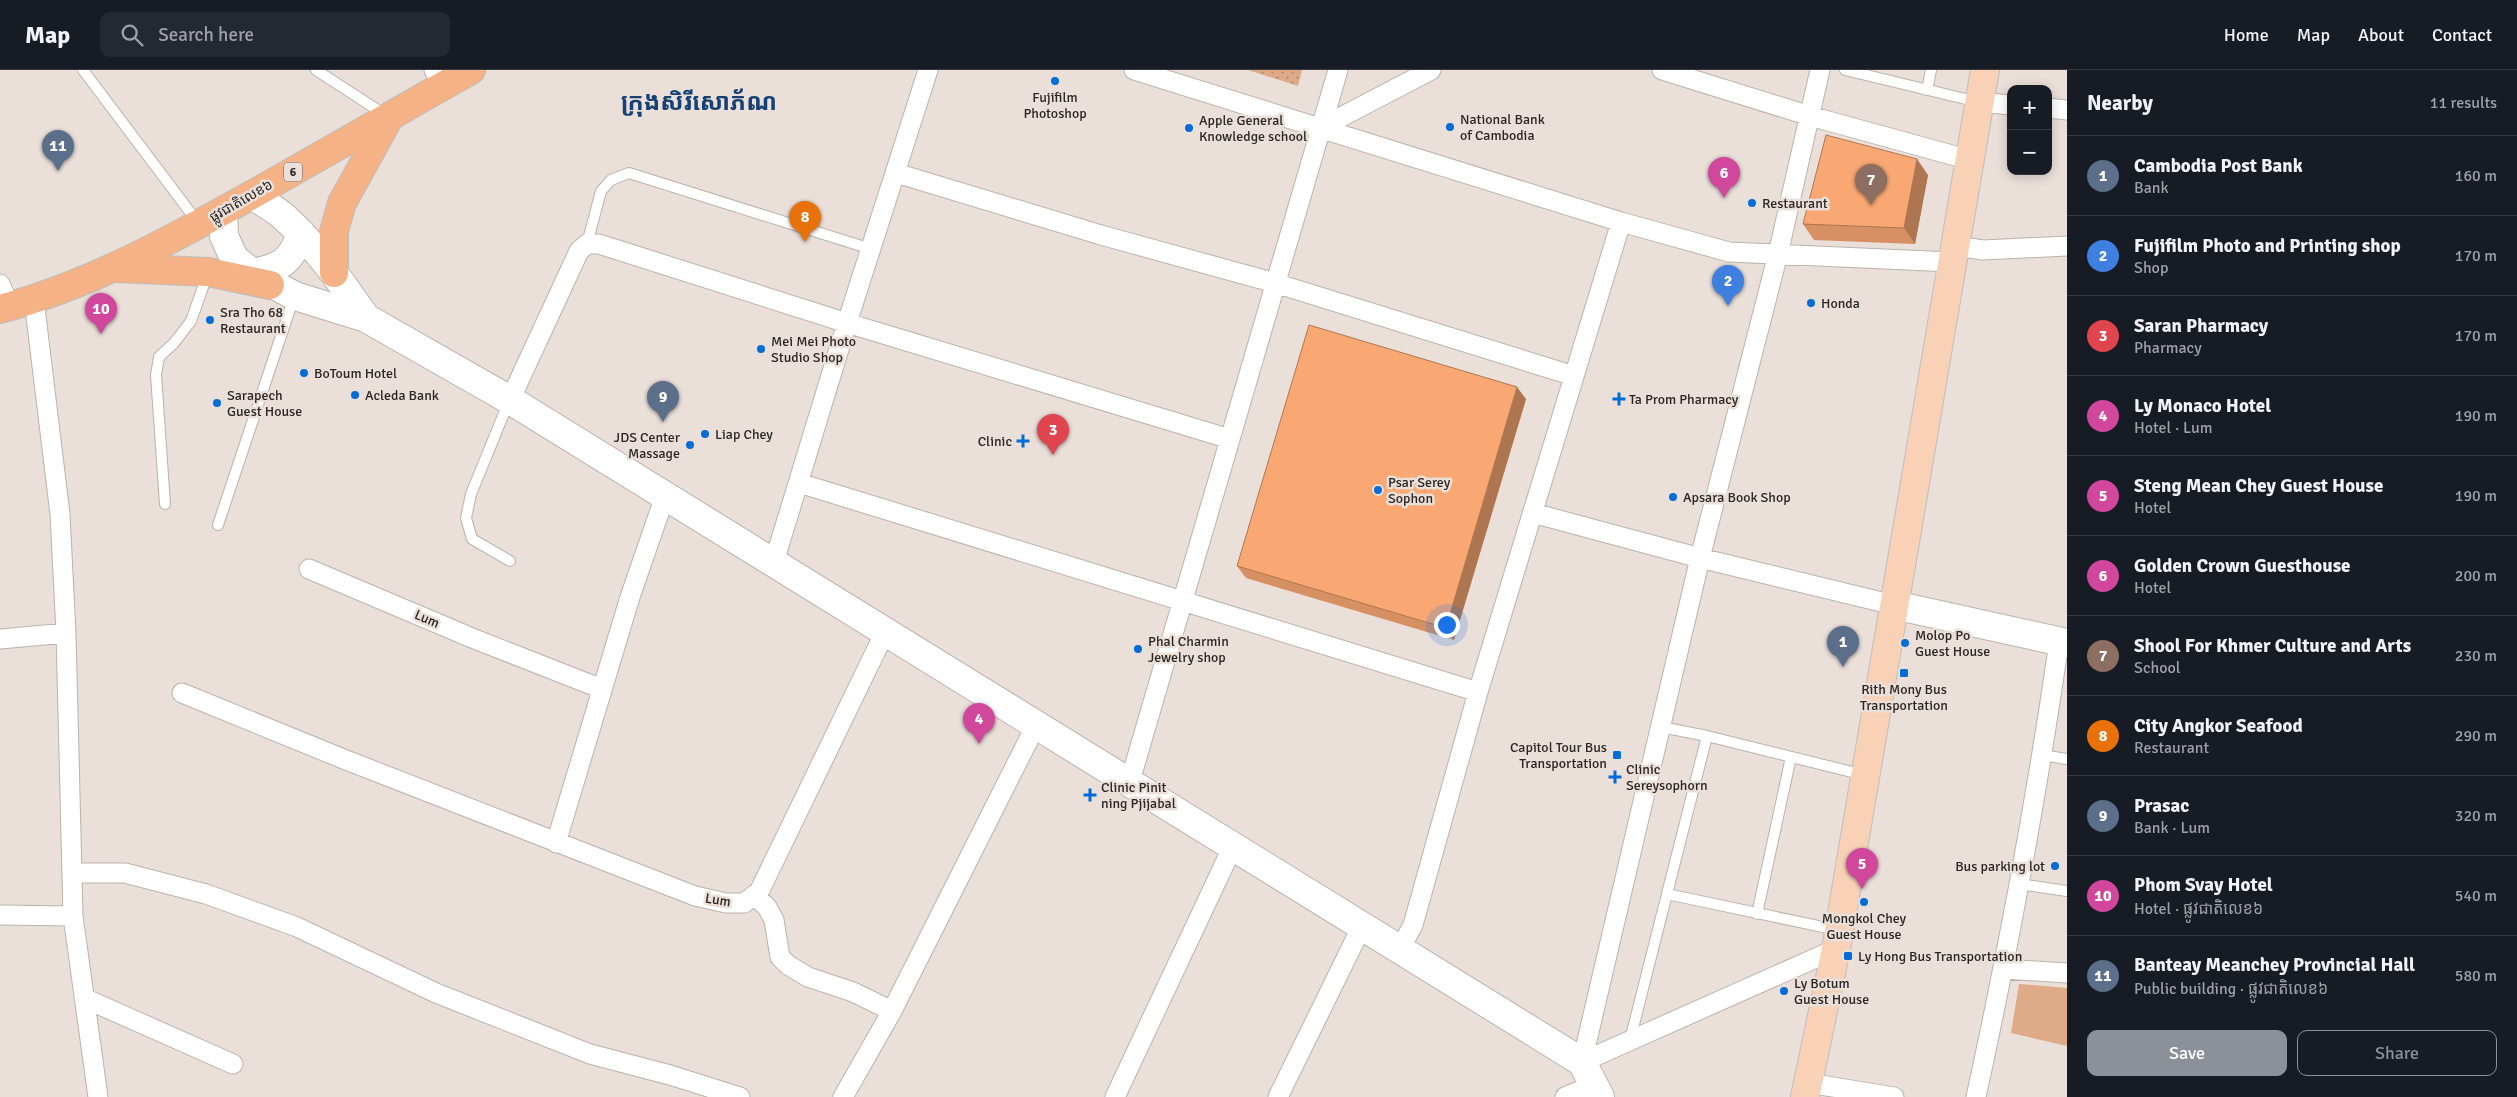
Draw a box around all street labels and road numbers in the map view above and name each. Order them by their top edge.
road number: 6 [284,162,302,181]
street label: ផ្លូវជាតិលេខ៦ [206,176,277,229]
street label: Lum [412,606,442,632]
street label: Lum [704,890,732,910]

